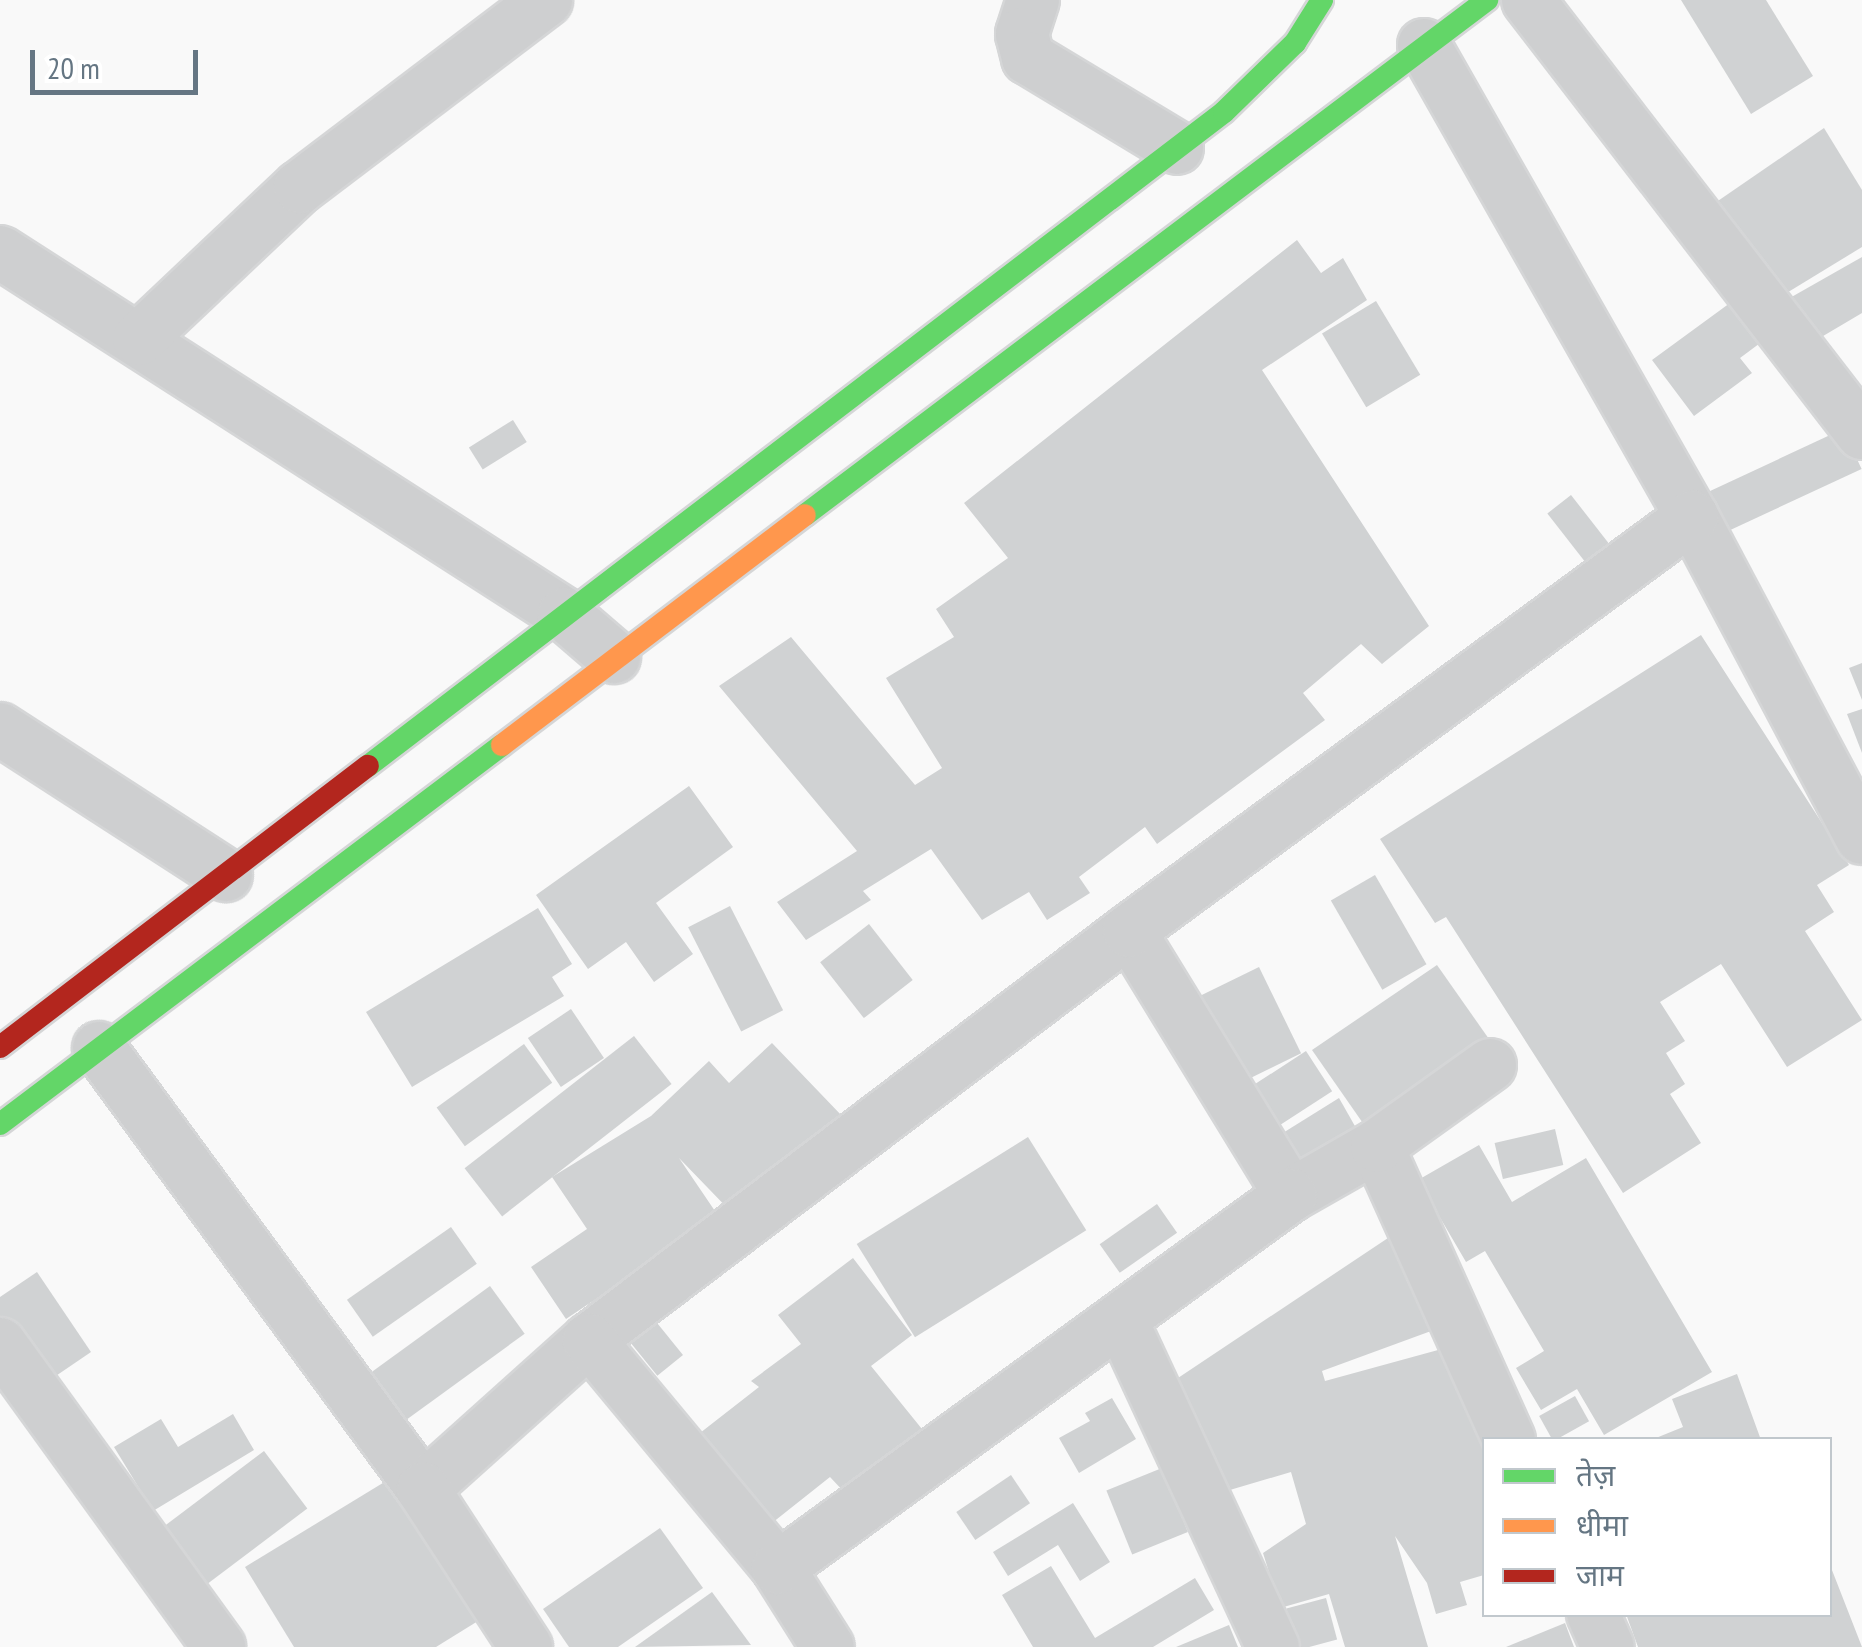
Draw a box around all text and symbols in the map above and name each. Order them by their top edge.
scale bar [35,30,202,92]
text: 20 m [47,48,100,87]
legend [1482,1437,1832,1617]
text: तेज़ [1576,1455,1615,1494]
text: धीमा [1576,1505,1628,1544]
text: जाम [1576,1555,1624,1594]

